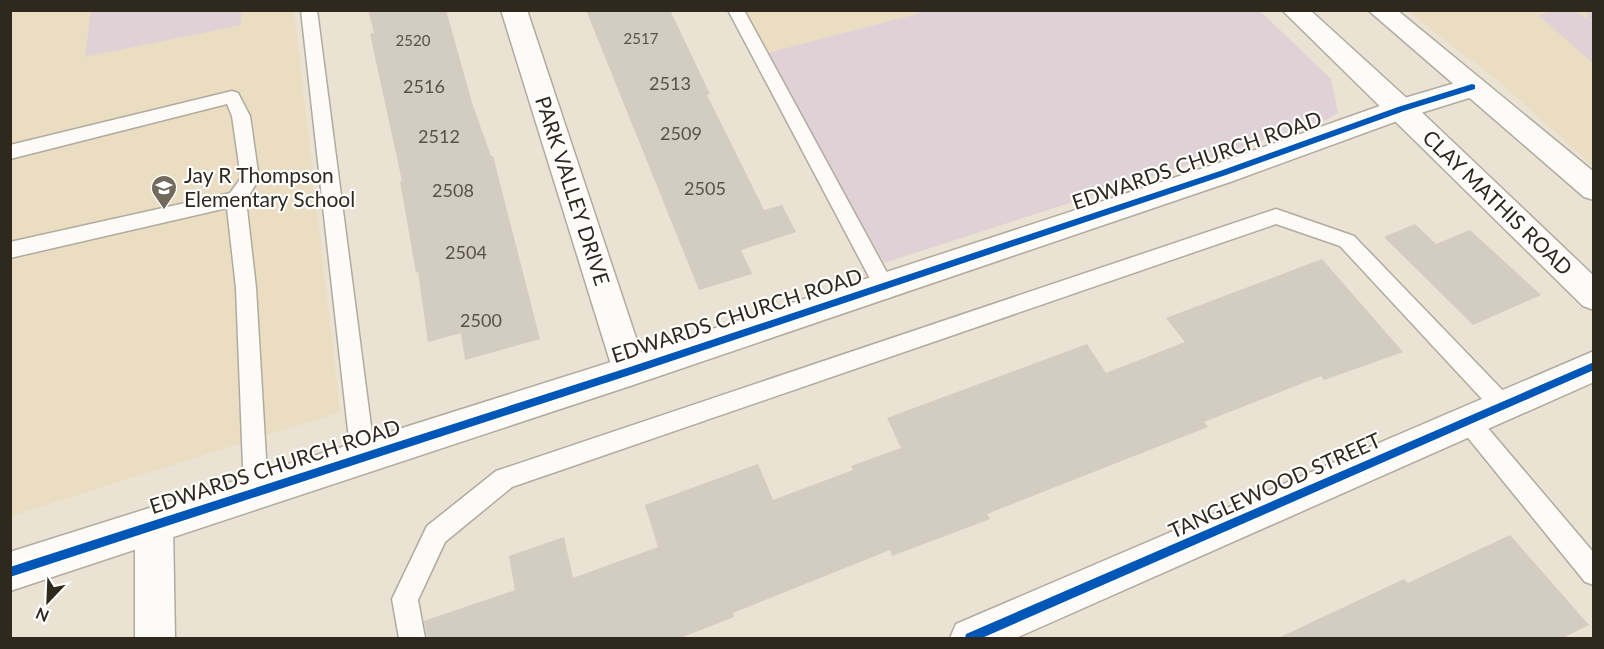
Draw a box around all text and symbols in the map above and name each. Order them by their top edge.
house number: 2517 [624,29,659,47]
house number: 2520 [396,31,431,49]
house number: 2513 [649,72,691,94]
house number: 2516 [403,75,445,97]
street label: PARK VALLEY DRIVE [531,93,616,288]
street label: EDWARDS CHURCH ROAD [1068,105,1325,214]
house number: 2509 [660,122,702,144]
street label: CLAY MATHIS ROAD [1418,124,1578,280]
house number: 2512 [418,125,460,147]
place label: Jay R Thompson Elementary School [184,162,355,211]
school or university icon: Jay R Thompson Elementary School [149,173,179,211]
house number: 2505 [684,177,726,199]
house number: 2508 [432,179,474,201]
house number: 2504 [445,241,487,263]
street label: EDWARDS CHURCH ROAD [608,262,865,367]
house number: 2500 [460,309,502,331]
street label: EDWARDS CHURCH ROAD [146,413,403,518]
street label: TANGLEWOOD STREET [1164,426,1385,543]
north arrow [18,571,78,631]
text: N [33,604,51,626]

